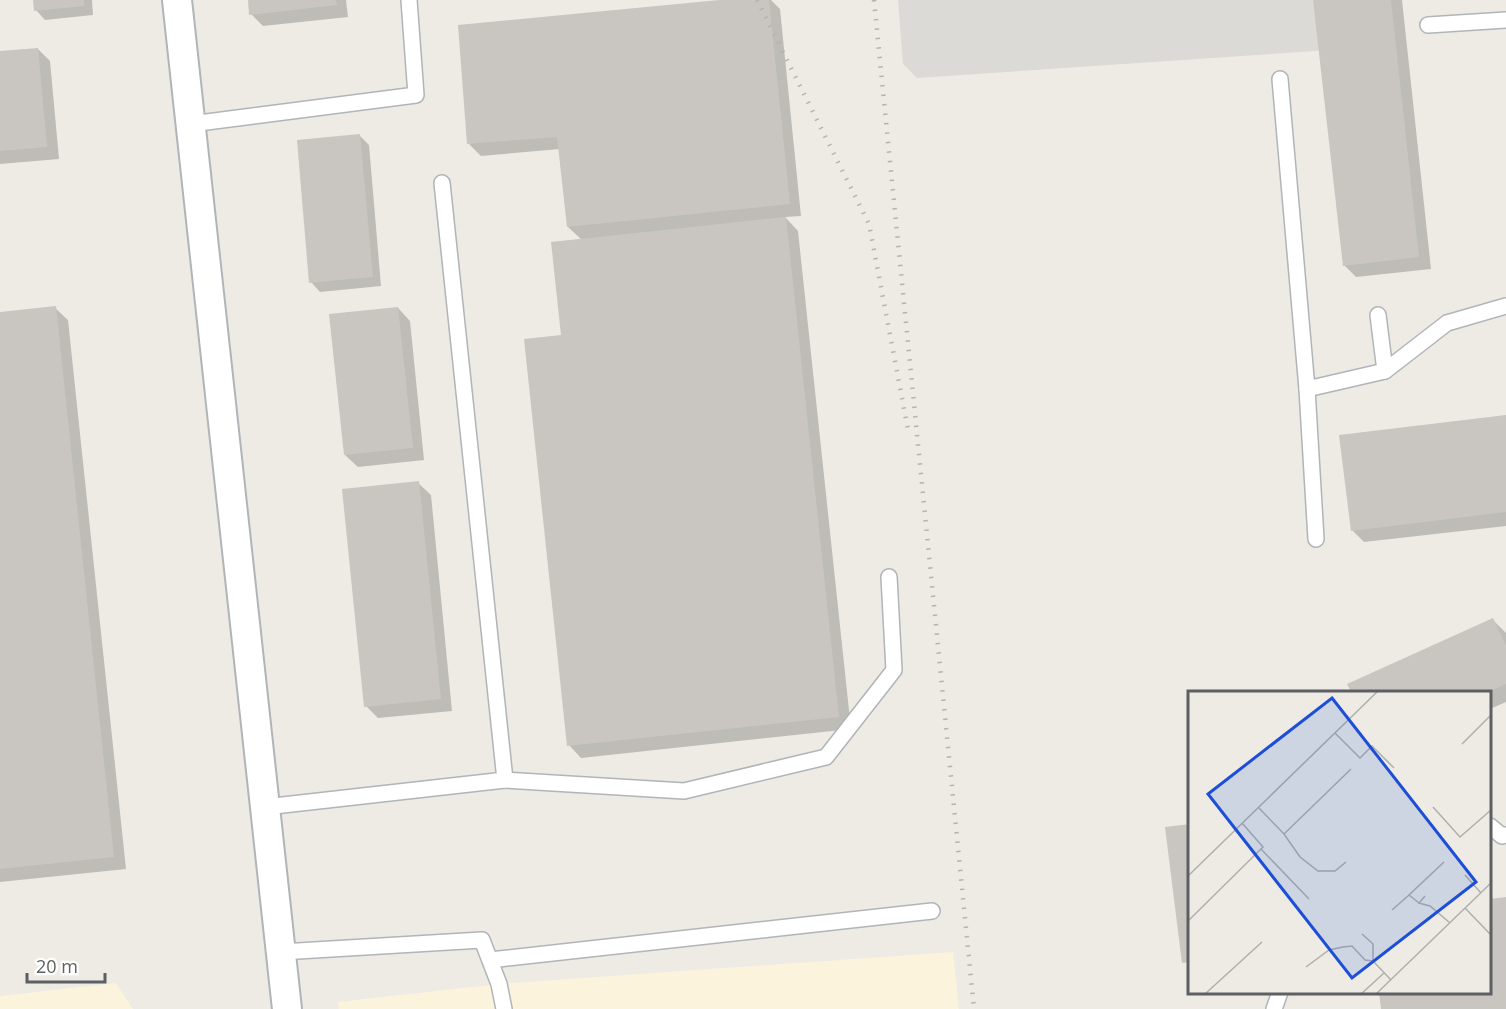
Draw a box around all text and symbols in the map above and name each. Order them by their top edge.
inset map [1188,691,1491,994]
scale bar [27,946,105,984]
text: 20 m [36,954,78,978]

